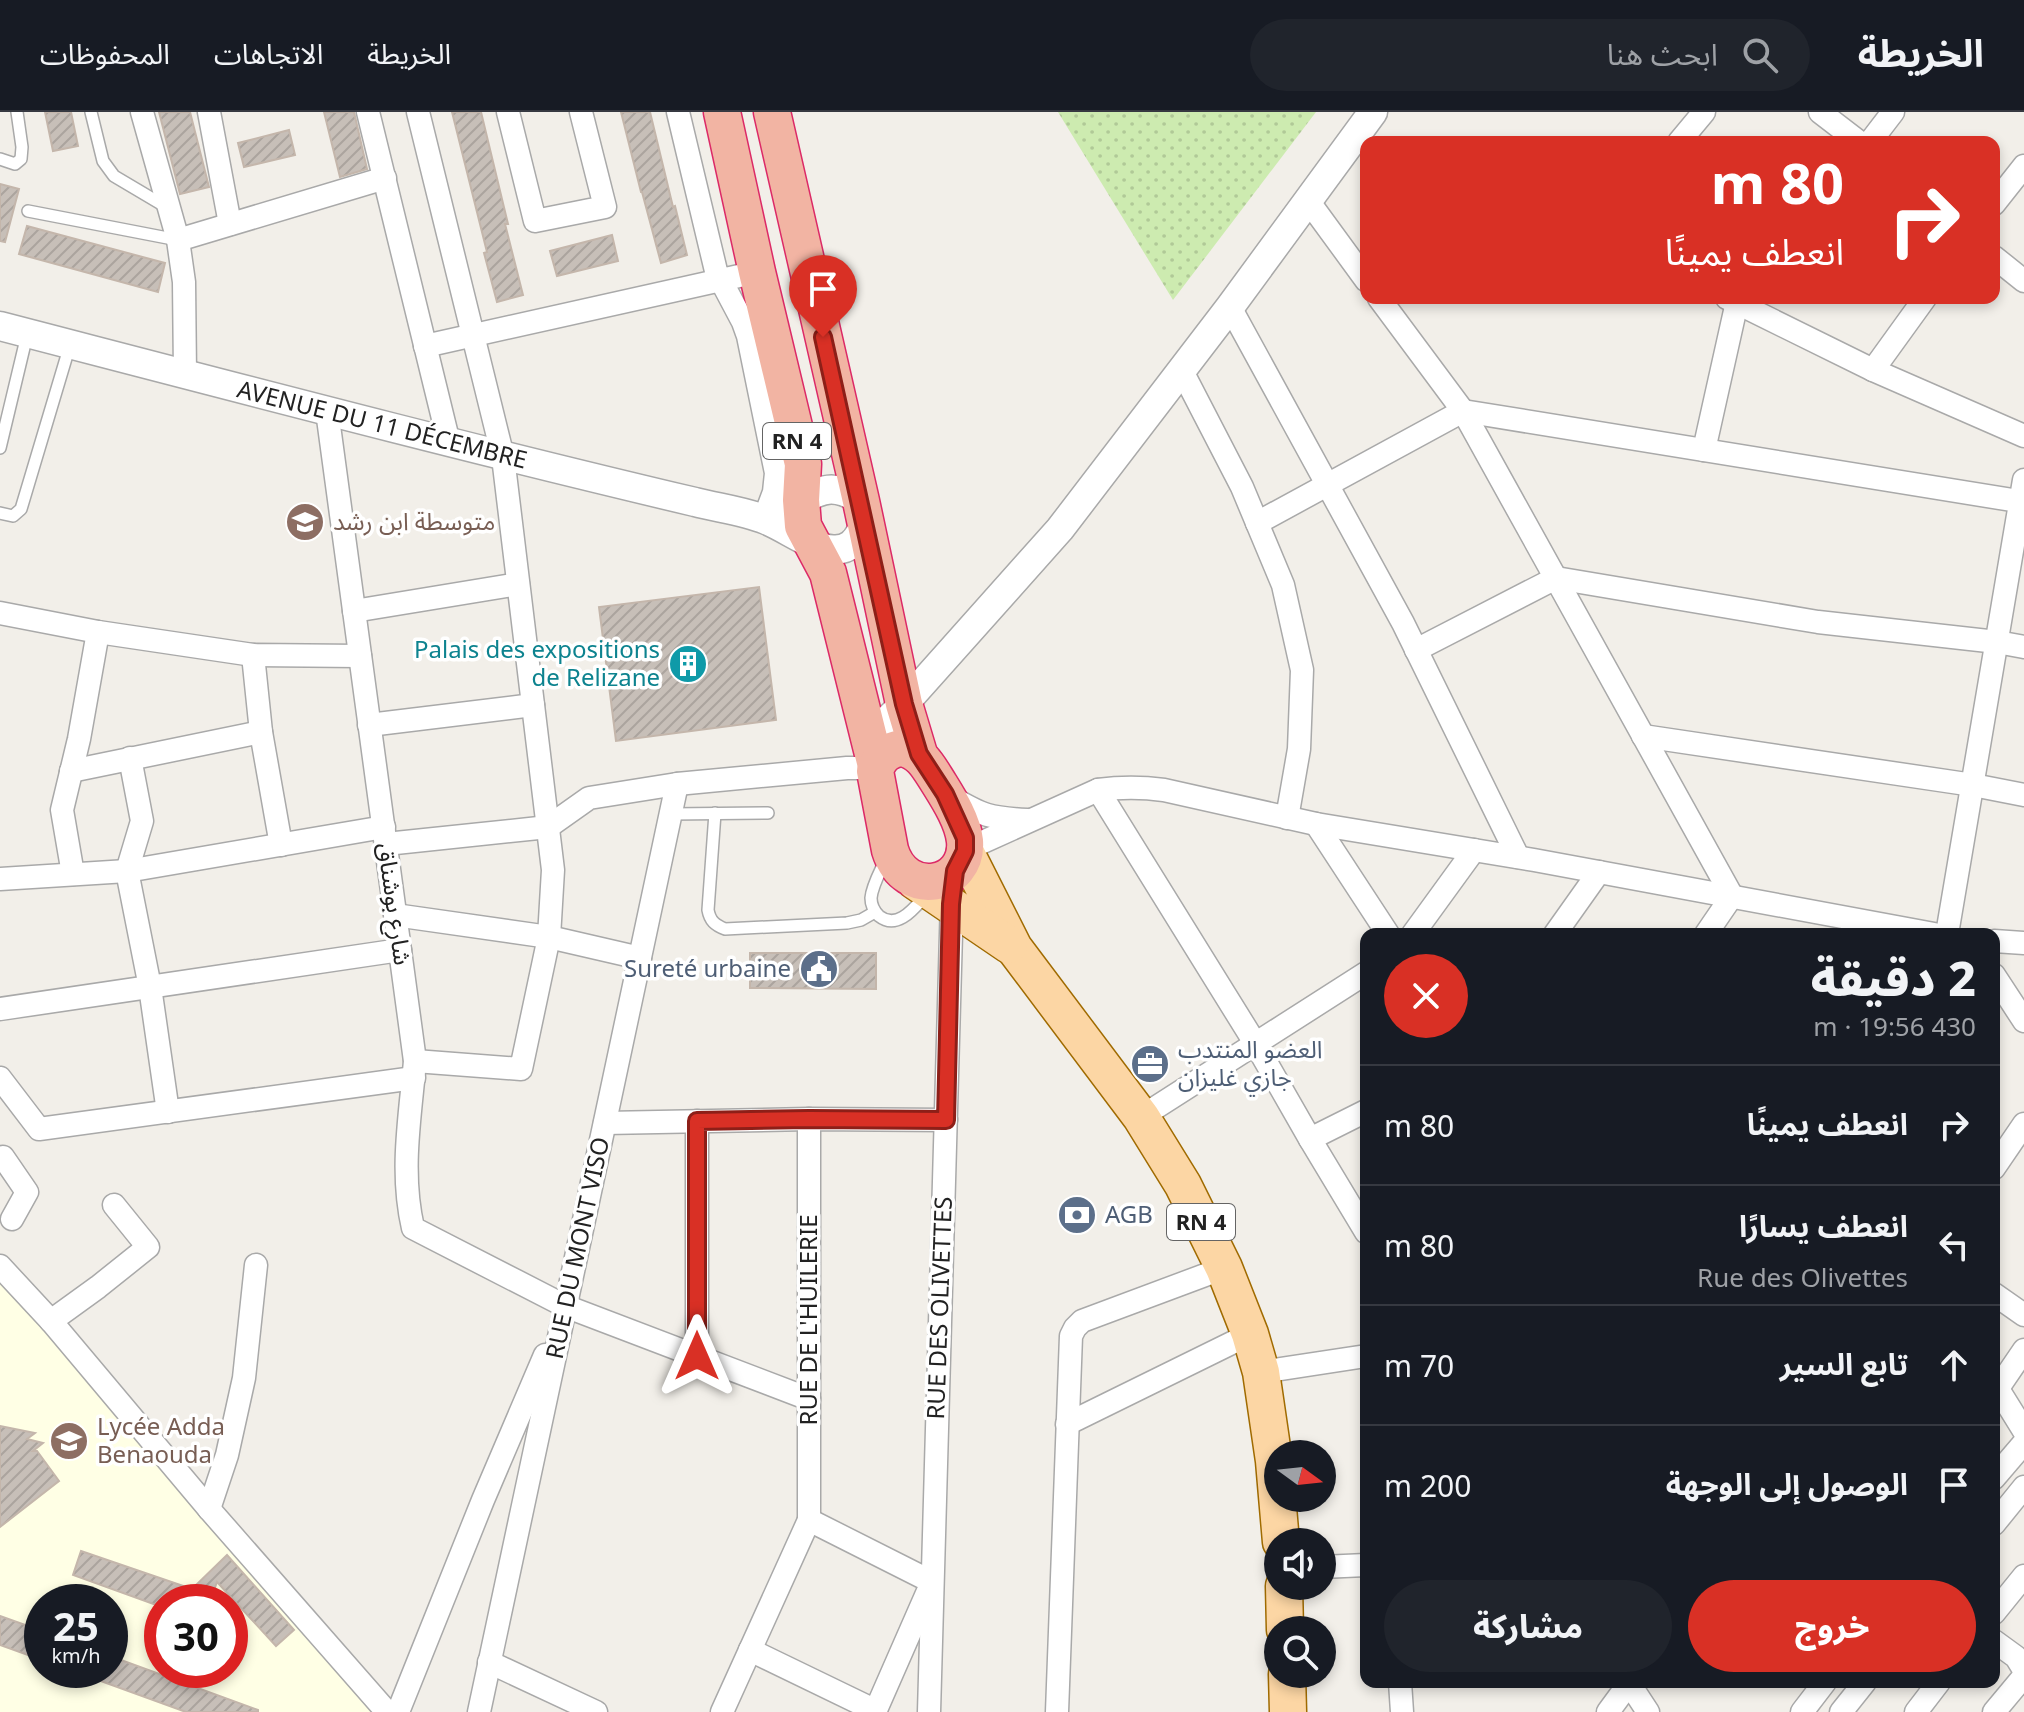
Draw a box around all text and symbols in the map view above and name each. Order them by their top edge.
search box [1250,19,1810,91]
text: الخريطة [1858,26,1984,78]
text: ابحث هنا [1607,33,1718,74]
icon: search [1738,33,1782,77]
text: المحفوظات [40,34,170,72]
text: الاتجاهات [214,34,323,72]
text: الخريطة [367,34,451,72]
text: 80 m [1711,144,1844,220]
icon: right [1872,168,1976,272]
text: انعطف يمينًا [1665,227,1844,276]
pin [789,255,857,337]
icon: arrive [801,267,845,311]
street label: AVENUE DU 11 DÉCEMBRE [234,372,531,476]
road number: RN 4 [763,423,831,459]
school or university icon: متوسطة ابن رشد [284,501,326,543]
place label: متوسطة ابن رشد [333,504,495,537]
place label: Palais des expositions de Relizane [414,632,660,693]
building icon: Palais des expositions de Relizane [667,643,709,685]
street label: شارع بوشناق [369,840,420,967]
text: 2 دقيقة [1810,945,1976,1010]
public building icon: Sureté urbaine [798,948,840,990]
place label: Sureté urbaine [624,951,791,984]
button: close [1384,954,1468,1038]
text: 430 m · 19:56 [1813,1008,1976,1044]
place label: العضو المنتدب جازي غليزان [1178,1032,1322,1097]
office icon: العضو المنتدب جازي غليزان [1129,1043,1171,1085]
text: انعطف يمينًا [1747,1103,1908,1144]
icon: right [1932,1103,1976,1147]
text: 80 m [1384,1105,1454,1146]
street label: RUE DU MONT VISO [537,1134,616,1362]
bank icon: AGB [1056,1194,1098,1236]
street label: RUE DES OLIVETTES [918,1196,959,1420]
place label: AGB [1105,1197,1153,1230]
road number: RN 4 [1167,1204,1235,1240]
text: انعطف يسارًا [1739,1205,1908,1246]
street label: RUE DE L'HUILERIE [791,1214,824,1426]
icon: left [1932,1223,1976,1267]
text: 80 m [1384,1225,1454,1266]
text: Rue des Olivettes [1697,1259,1908,1295]
position arrow [655,1314,739,1398]
text: تابع السير [1780,1343,1908,1384]
icon: ahead [1932,1343,1976,1387]
text: 70 m [1384,1345,1454,1386]
place label: Lycée Adda Benaouda [97,1409,225,1470]
school or university icon: Lycée Adda Benaouda [48,1420,90,1462]
north arrow [1264,1440,1336,1512]
map controls [1264,1440,1336,1688]
text: الوصول إلى الوجهة [1666,1463,1908,1504]
icon: arrive [1932,1463,1976,1507]
text: 200 m [1384,1465,1471,1506]
button: sound [1264,1528,1336,1600]
button: مشاركة [1384,1580,1672,1672]
button: خروج [1688,1580,1976,1672]
speed limit sign: 30 [144,1584,248,1688]
text: 25 [53,1598,99,1653]
button: search [1264,1616,1336,1688]
text: km/h [51,1642,101,1669]

